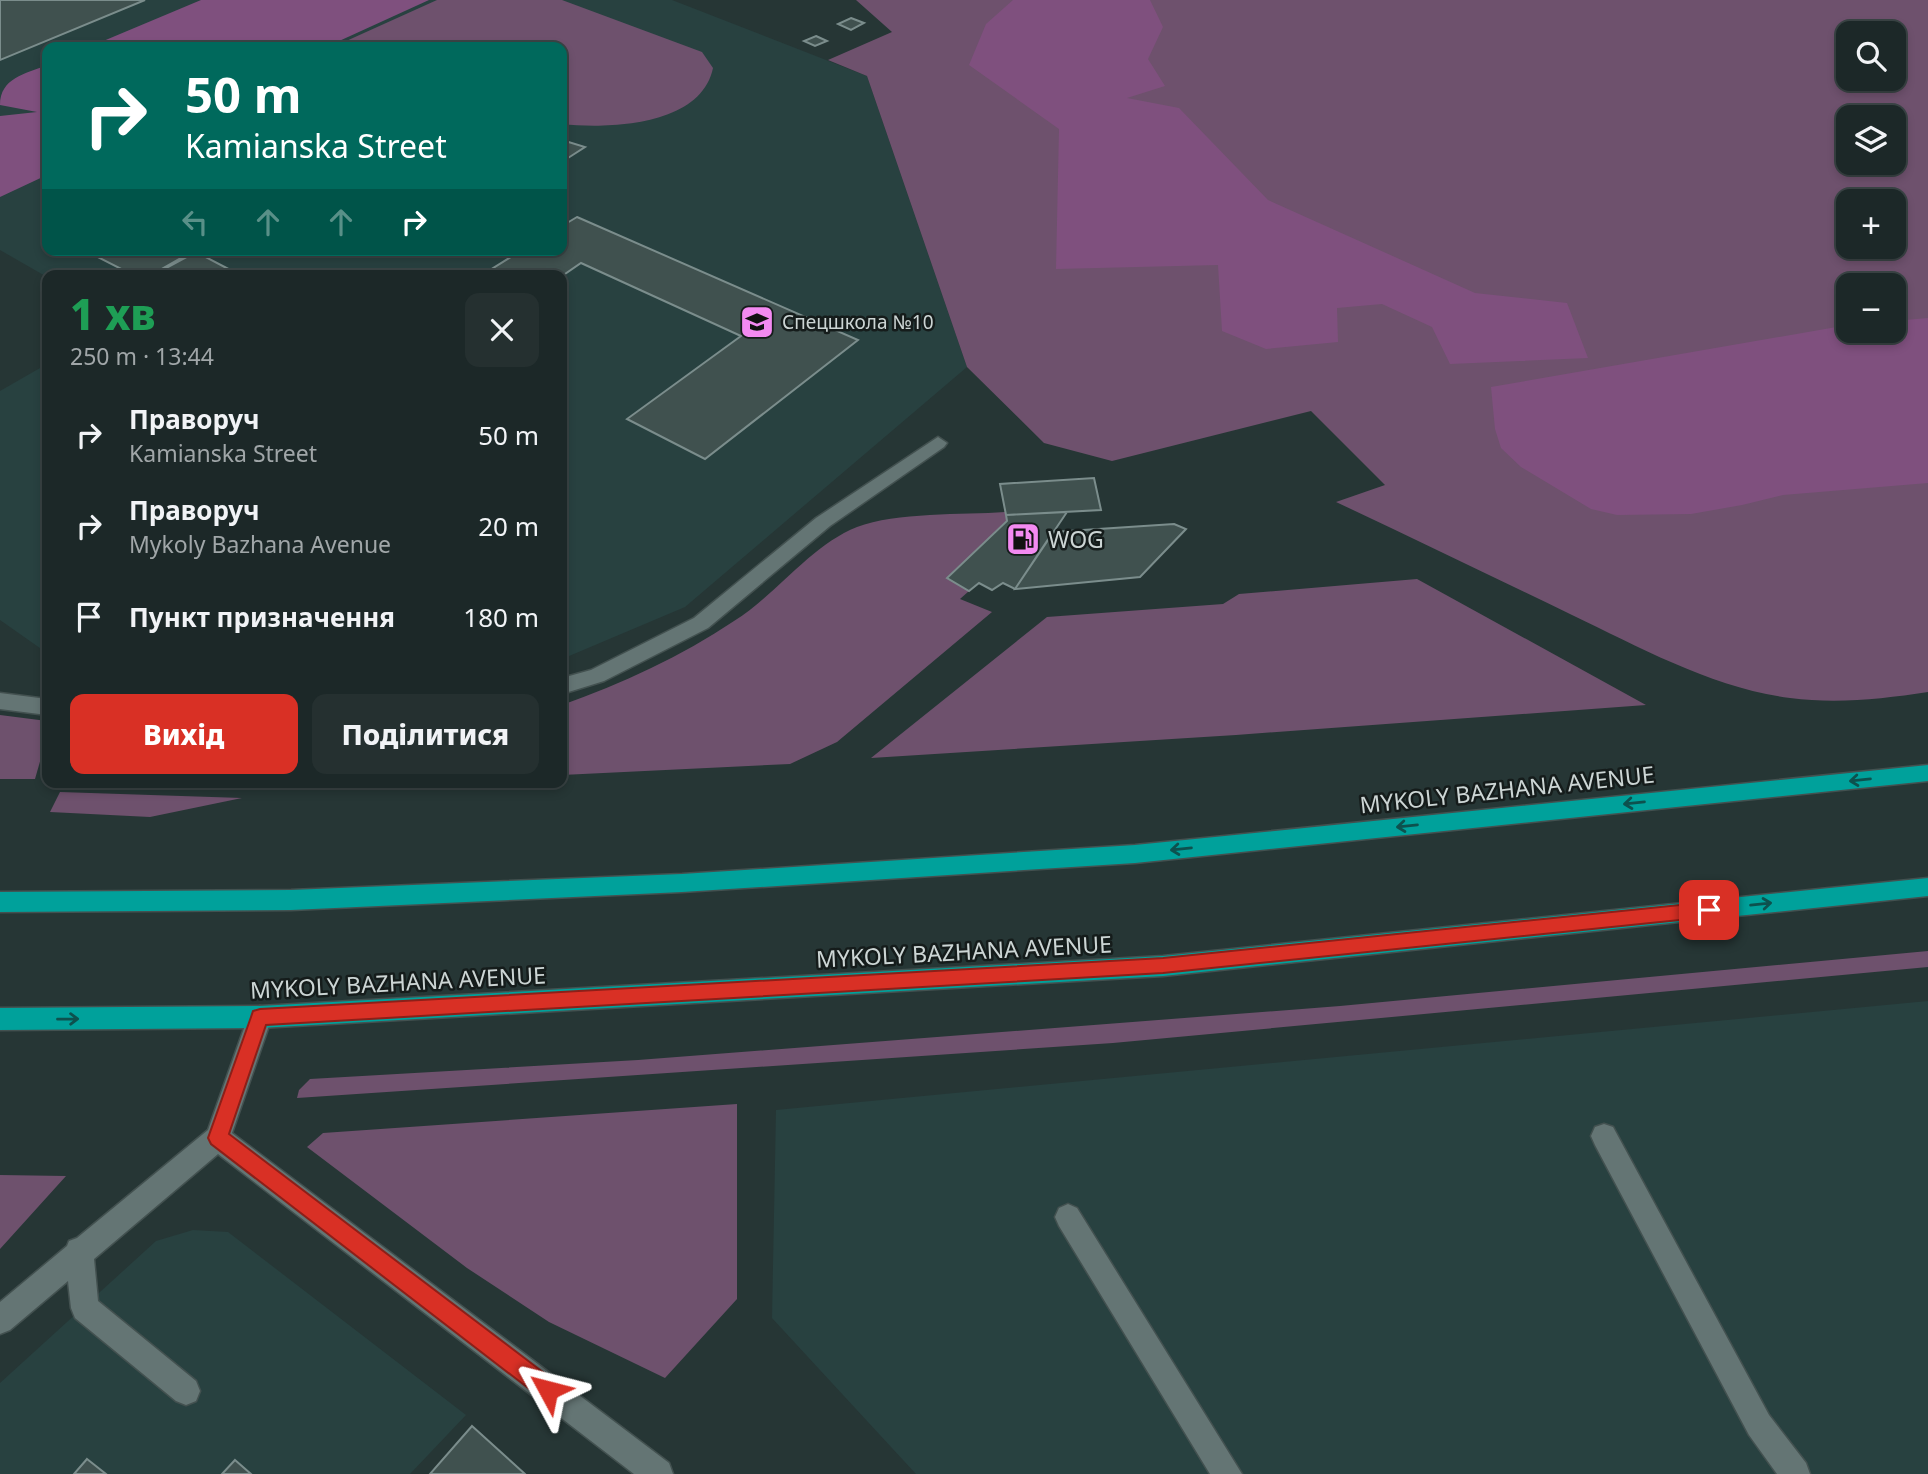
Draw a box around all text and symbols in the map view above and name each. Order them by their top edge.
map controls [1836,21,1906,343]
button: search [1836,21,1906,91]
text: 50 m [185,61,302,127]
icon: right [70,70,161,161]
button: layers [1836,105,1906,175]
text: Kamianska Street [185,124,447,167]
button: + [1836,189,1906,259]
icon: left [176,203,214,241]
icon: ahead [249,203,287,241]
icon: ahead [322,203,360,241]
icon: right [395,203,433,241]
button: − [1836,273,1906,343]
text: 1 хв [70,285,156,342]
button: close [465,293,539,367]
school or university icon: Спецшкола №10 [738,303,776,341]
place label: Спецшкола №10 [782,309,934,335]
text: 250 m · 13:44 [70,340,214,372]
text: Праворуч [129,401,260,437]
icon: right [70,416,108,454]
text: 50 m [478,417,539,453]
text: Kamianska Street [129,437,317,469]
text: Праворуч [129,492,260,528]
icon: right [70,507,108,545]
text: 20 m [478,508,539,544]
fuel station icon: WOG [1004,520,1042,558]
place label: WOG [1048,523,1104,555]
text: Mykoly Bazhana Avenue [129,528,391,560]
icon: arrive [70,598,108,636]
text: Пункт призначення [129,599,395,635]
text: 180 m [463,599,539,635]
button: Вихід [70,694,298,774]
button: Поділитися [312,694,539,774]
street label: MYKOLY BAZHANA AVENUE [1358,758,1656,820]
one-way arrow [1849,774,1872,787]
one-way arrow [1623,797,1646,810]
one-way arrow [1397,820,1419,833]
one-way arrow [1170,843,1193,856]
pin [1679,880,1739,940]
icon: arrive [1690,891,1728,929]
one-way arrow [1749,898,1772,911]
street label: MYKOLY BAZHANA AVENUE [815,927,1113,975]
street label: MYKOLY BAZHANA AVENUE [249,958,547,1006]
one-way arrow [56,1012,79,1026]
position arrow [511,1353,585,1427]

